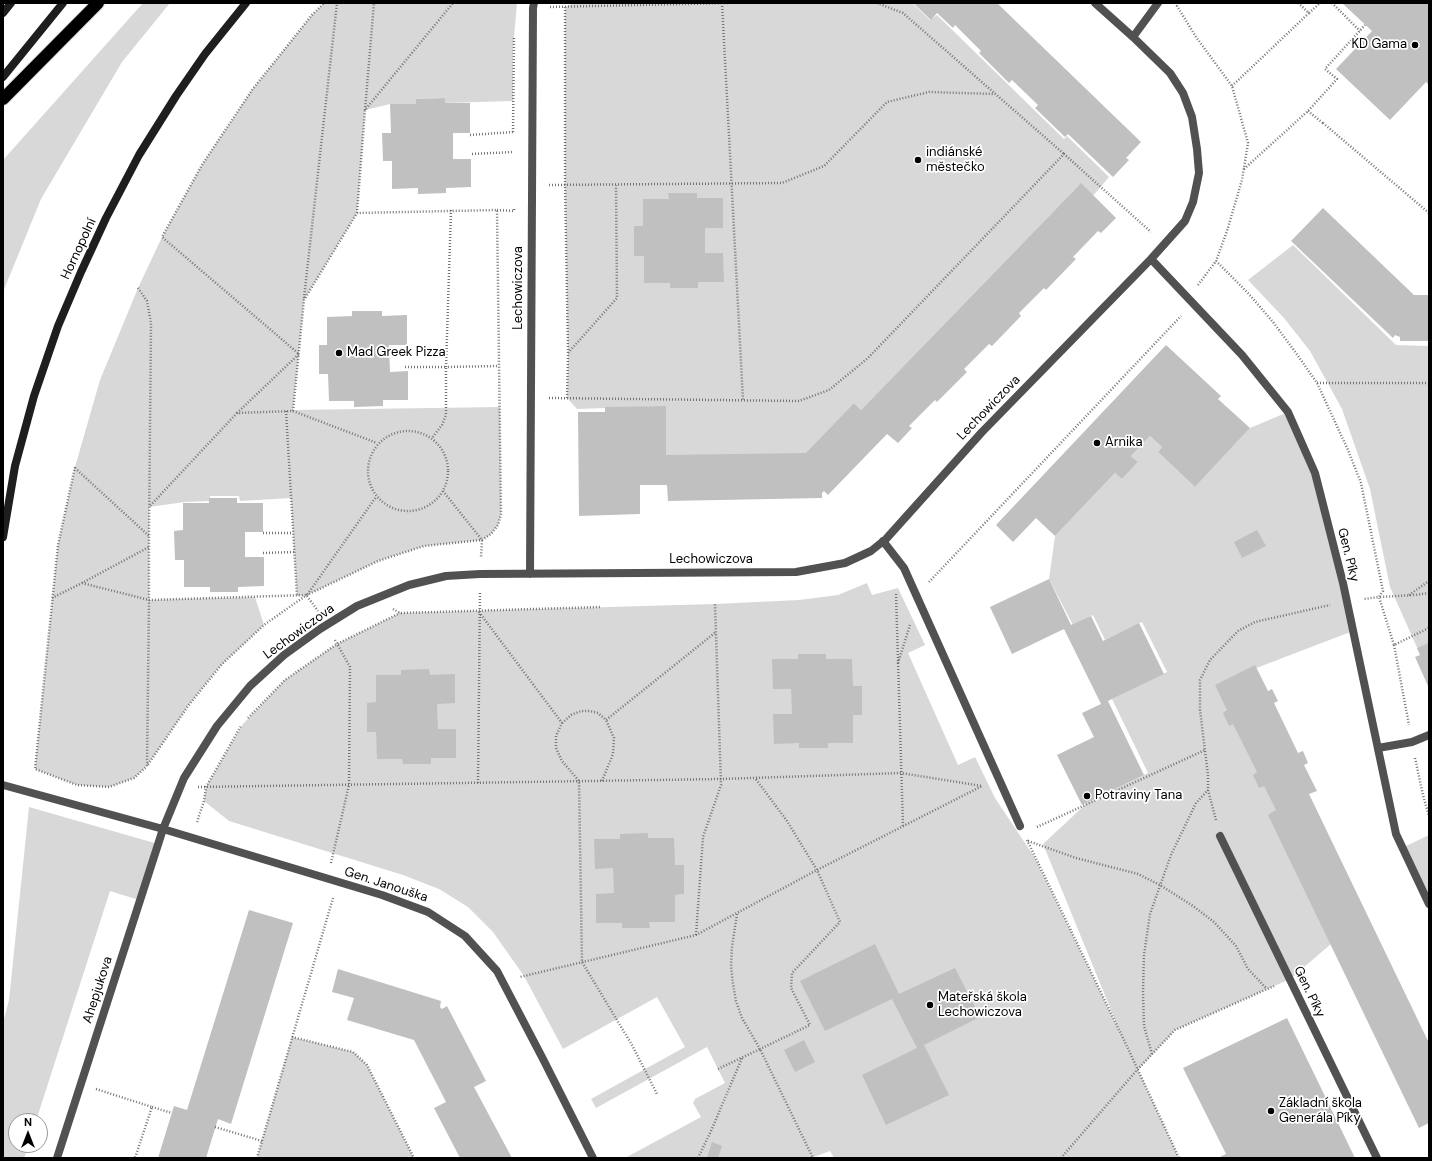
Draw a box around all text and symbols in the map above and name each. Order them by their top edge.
place label: KD Gama [1351,37,1407,53]
marker: KD Gama [1410,40,1420,50]
place label: indiánské městečko [926,145,985,176]
marker: indiánské městečko [913,155,923,165]
street label: Hornopolní [58,216,100,282]
street label: Lechowiczova [511,246,527,330]
place label: Mad Greek Pizza [347,345,445,361]
marker: Mad Greek Pizza [334,348,344,358]
street label: Lechowiczova [954,372,1024,444]
place label: Arnika [1105,435,1143,451]
marker: Arnika [1092,438,1102,448]
street label: Gen. Píky [1334,526,1362,584]
street label: Lechowiczova [669,552,753,568]
street label: Lechowiczova [261,601,337,663]
place label: Potraviny Tana [1095,788,1182,804]
marker: Potraviny Tana [1082,791,1092,801]
street label: Gen. Janouška [342,864,430,906]
street label: Ahepjukova [80,955,116,1025]
street label: Gen. Píky [1290,964,1328,1020]
place label: Mateřská škola Lechowiczova [938,990,1027,1021]
marker: Mateřská škola Lechowiczova [925,1000,935,1010]
place label: Základní škola Generála Píky [1279,1096,1362,1127]
marker: Základní škola Generála Píky [1266,1106,1276,1116]
north arrow [8,1113,48,1153]
text: N [24,1115,32,1129]

